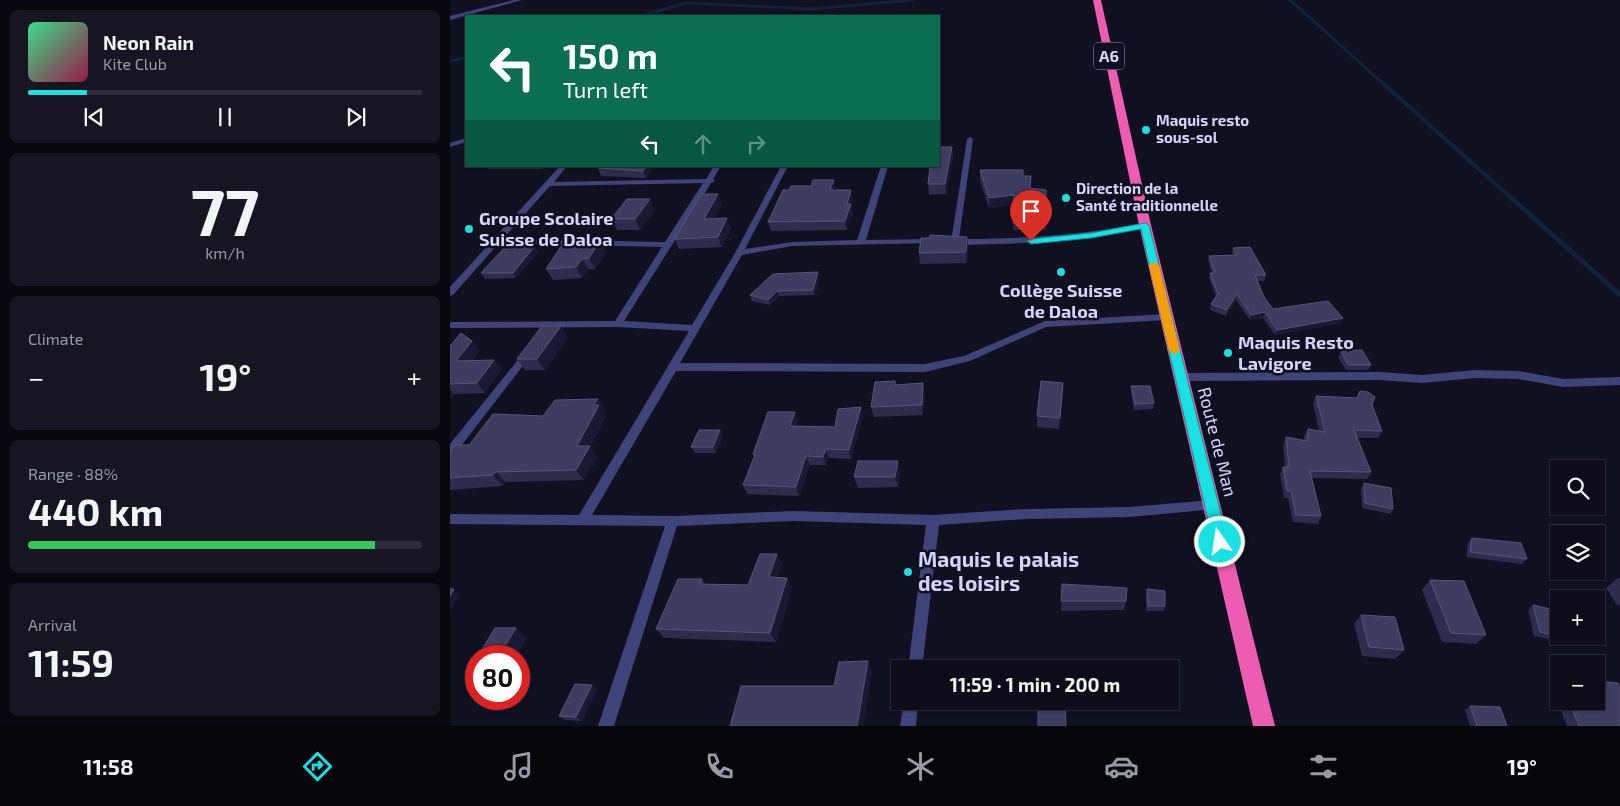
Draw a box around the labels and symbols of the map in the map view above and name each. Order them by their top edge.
road number: A6 [1094,42,1124,70]
place label: Maquis resto sous-sol [1156,111,1249,146]
marker: Maquis resto sous-sol [1140,124,1152,136]
place label: Direction de la Santé traditionnelle [1076,179,1218,214]
pin [1010,190,1052,241]
marker: Direction de la Santé traditionnelle [1060,192,1072,204]
place label: Groupe Scolaire Suisse de Daloa [479,207,613,250]
marker: Groupe Scolaire Suisse de Daloa [463,223,475,235]
marker: Collège Suisse de Daloa [1055,266,1067,278]
place label: Collège Suisse de Daloa [999,279,1123,322]
place label: Maquis Resto Lavigore [1238,331,1354,374]
marker: Maquis Resto Lavigore [1222,347,1234,359]
street label: Route de Man [1194,385,1242,499]
position arrow [1193,515,1245,567]
place label: Maquis le palais des loisirs [918,546,1079,595]
marker: Maquis le palais des loisirs [902,566,914,578]
speed limit sign: 80 [465,645,530,710]

